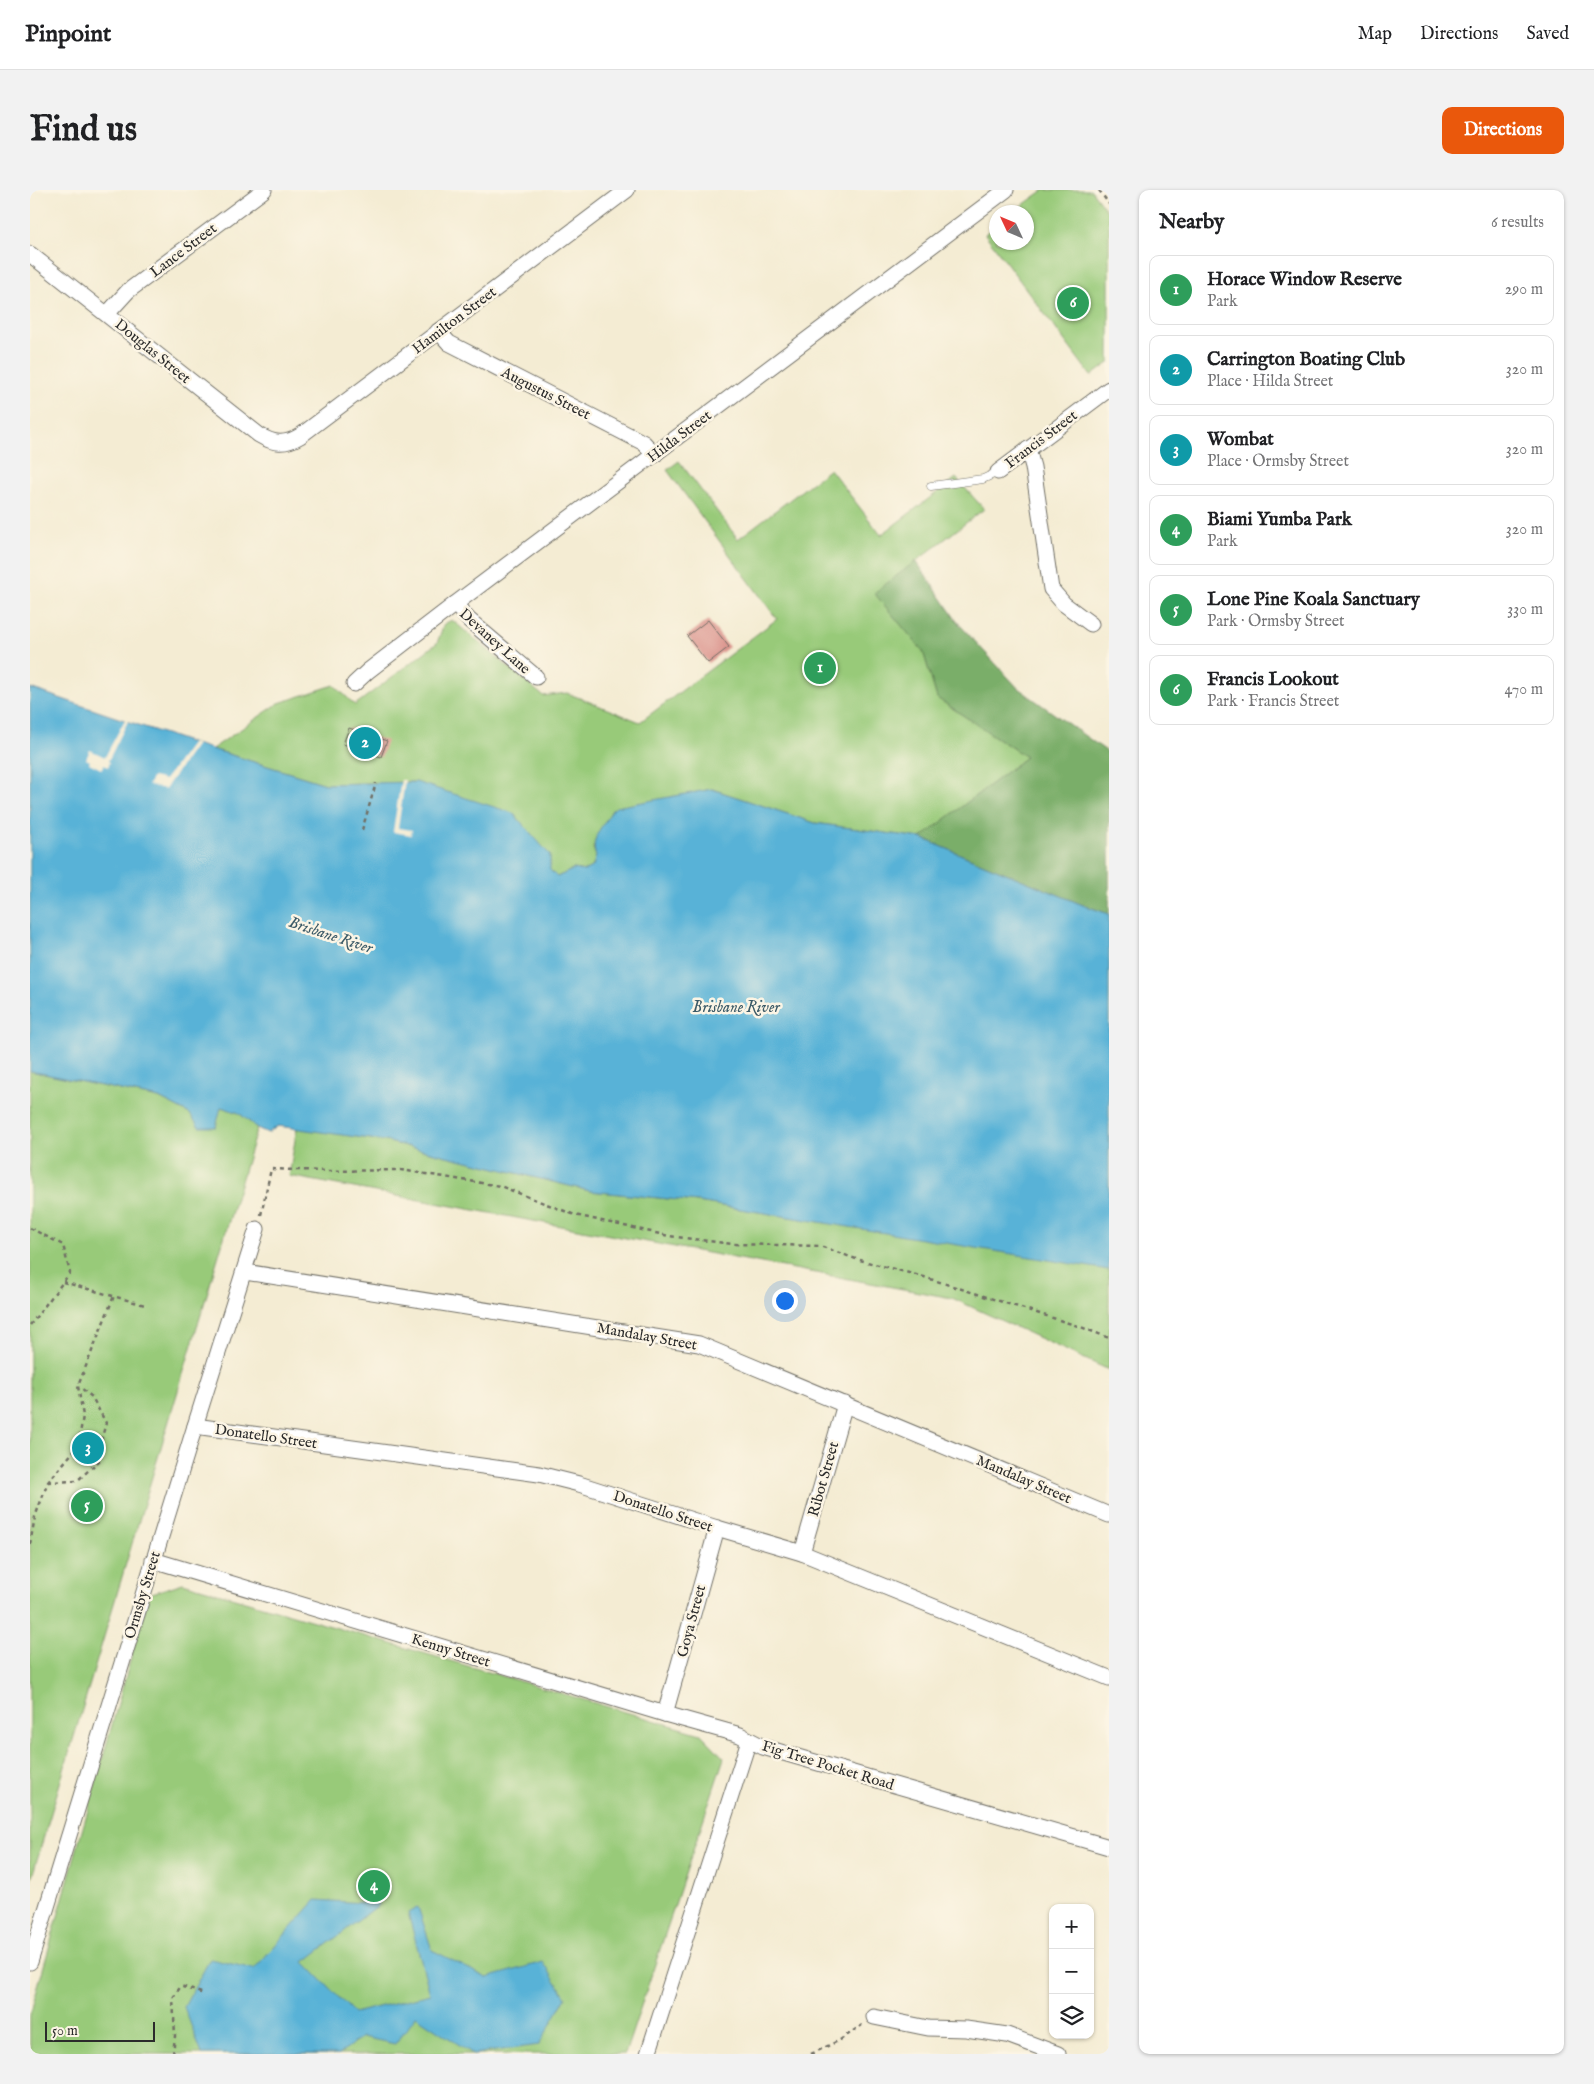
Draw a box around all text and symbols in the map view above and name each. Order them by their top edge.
text: Pinpoint [25,19,111,50]
text: Map [1358,23,1392,46]
text: Directions [1420,23,1498,46]
text: Saved [1526,23,1569,46]
button: Directions [1442,107,1564,154]
text: Find us [30,108,137,153]
north arrow [989,205,1034,250]
text: Nearby [1159,209,1224,236]
text: 6 results [1491,213,1544,233]
street label: Lance Street [146,219,221,282]
text: Horace Window Reserve [1207,268,1402,292]
text: 1 [1173,280,1179,300]
text: 290 m [1505,280,1543,300]
street label: Hamilton Street [408,282,500,358]
pin: 6 [1057,284,1089,322]
text: Park [1207,292,1237,312]
street label: Douglas Street [111,315,195,388]
text: Carrington Boating Club [1207,348,1405,372]
text: 2 [1172,360,1180,380]
text: 320 m [1506,360,1543,380]
street label: Augustus Street [497,362,594,424]
text: Place · Hilda Street [1207,372,1333,392]
street label: Hilda Street [643,406,715,467]
street label: Francis Street [1001,406,1081,473]
text: Wombat [1207,428,1274,452]
text: 3 [1173,440,1179,460]
text: 320 m [1506,440,1543,460]
text: Place · Ormsby Street [1207,452,1349,472]
text: Biami Yumba Park [1207,508,1352,532]
text: 4 [1172,520,1180,540]
text: 320 m [1506,520,1543,540]
text: Park [1207,532,1237,552]
text: Lone Pine Koala Sanctuary [1207,588,1420,612]
text: 5 [1173,600,1179,620]
text: 330 m [1507,600,1543,620]
street label: Devaney Lane [455,604,534,678]
text: Park · Ormsby Street [1207,612,1345,632]
pin: 1 [804,649,836,687]
text: Francis Lookout [1207,668,1339,692]
text: 6 [1173,680,1179,700]
text: 470 m [1504,680,1543,700]
text: Park · Francis Street [1207,692,1339,712]
pin: 2 [349,724,381,762]
water label: Brisbane River [286,913,376,959]
water label: Brisbane River [692,998,781,1018]
your location [772,1288,798,1314]
street label: Mandalay Street [595,1318,699,1355]
street label: Donatello Street [213,1420,318,1453]
pin: 3 [72,1429,104,1467]
street label: Ribot Street [804,1439,843,1519]
street label: Mandalay Street [973,1451,1074,1508]
street label: Donatello Street [611,1486,715,1536]
pin: 5 [71,1487,103,1525]
street label: Ormsby Street [120,1549,165,1641]
street label: Goya Street [673,1583,710,1659]
street label: Kenny Street [409,1629,493,1671]
street label: Fig Tree Pocket Road [759,1736,897,1795]
pin: 4 [358,1867,390,1905]
map controls [1049,1904,1094,2039]
button: + [1049,1904,1094,1949]
button: − [1049,1949,1094,1994]
button: layers [1049,1994,1094,2039]
scale bar [45,2019,155,2042]
text: 50 m [52,2022,78,2040]

